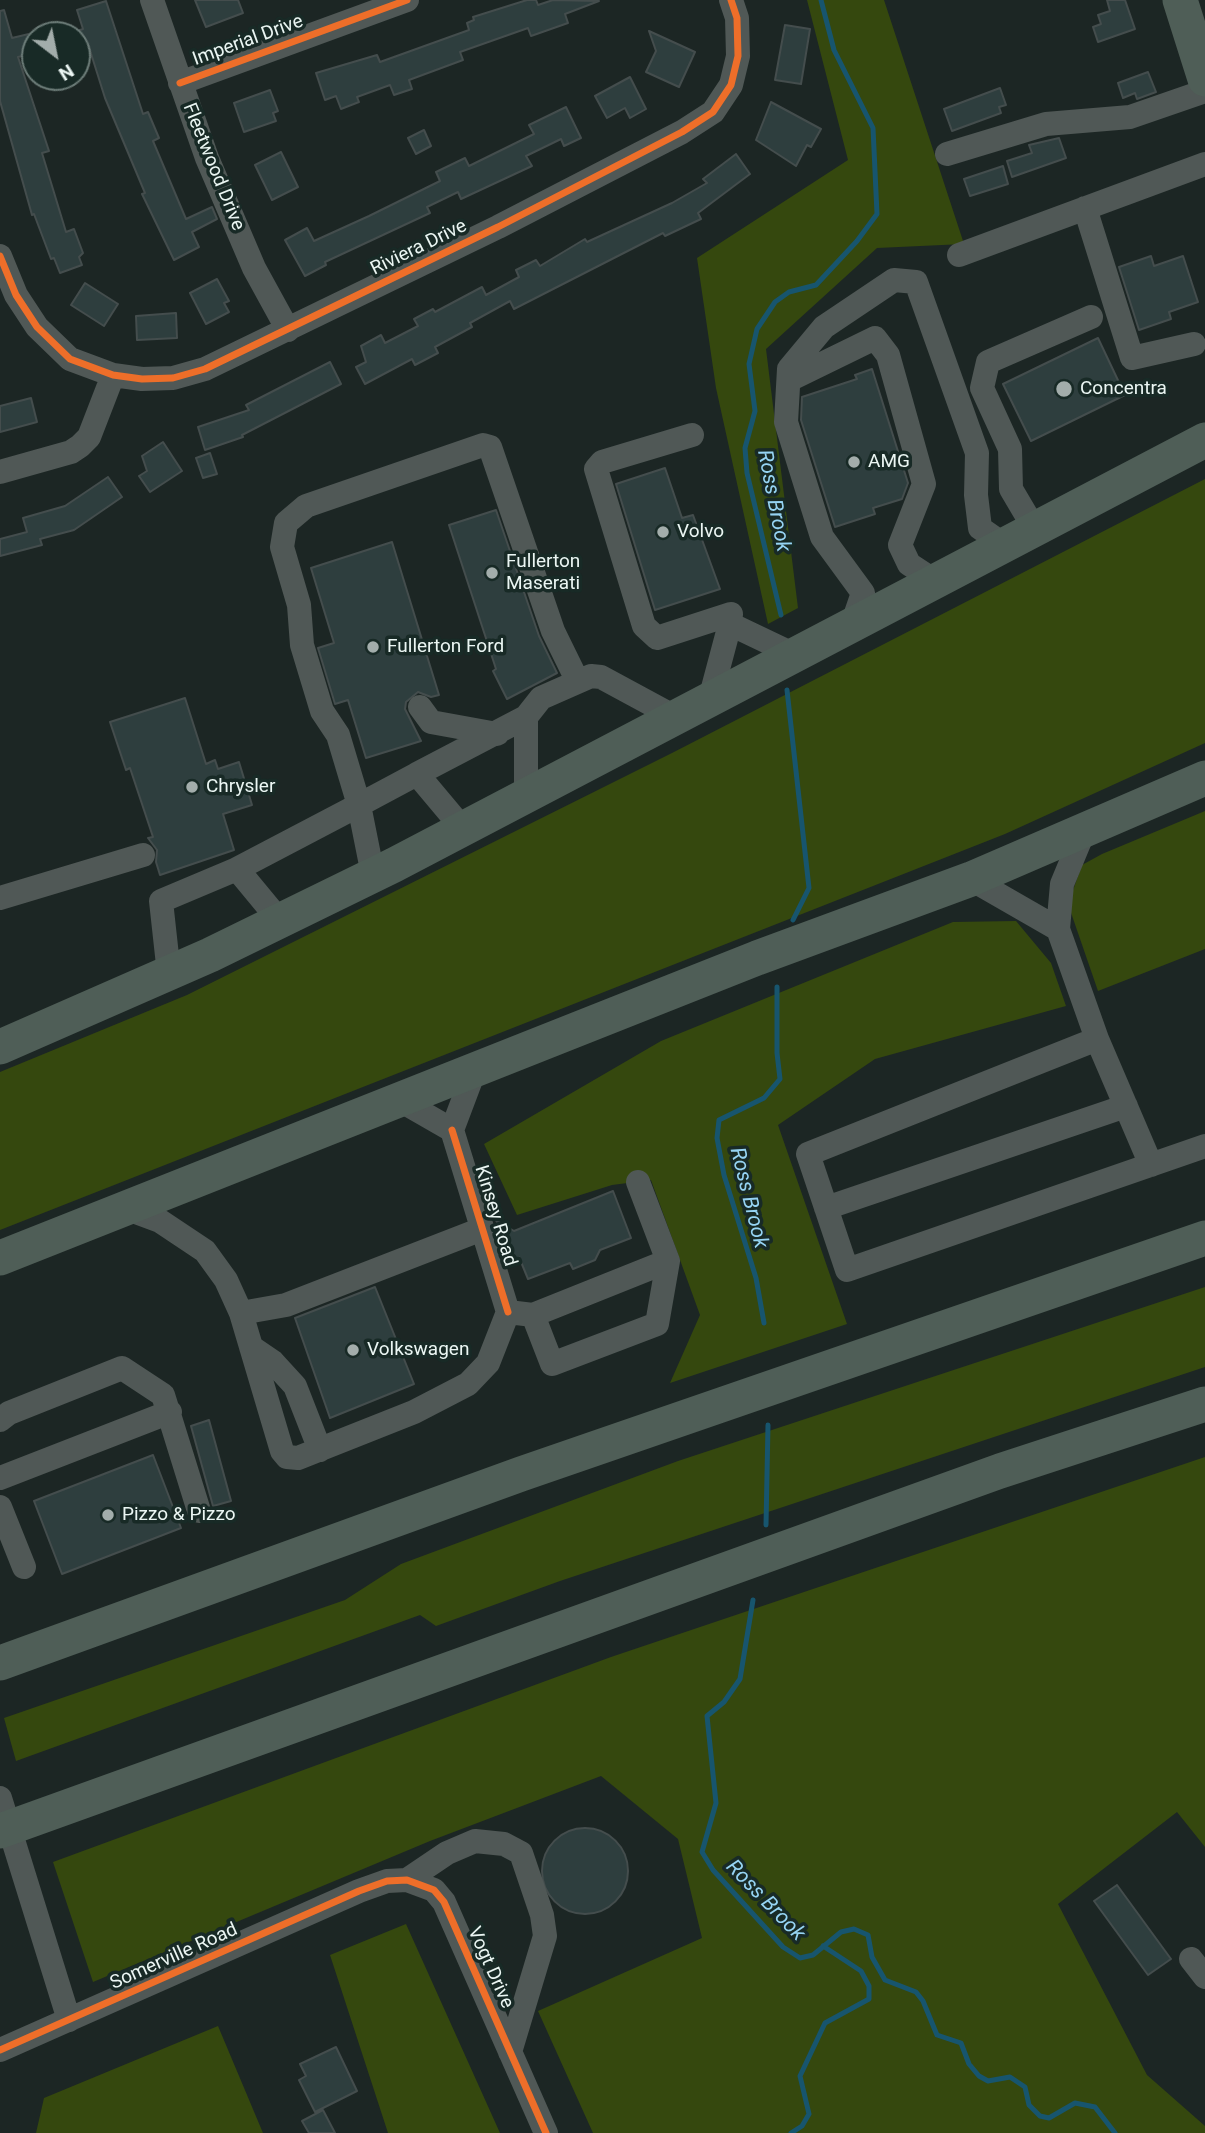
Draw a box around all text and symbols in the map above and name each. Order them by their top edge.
street label: Imperial Drive [190,10,306,72]
north arrow [21,21,91,91]
text: N [55,59,78,86]
street label: Fleetwood Drive [177,100,249,234]
street label: Riviera Drive [367,215,471,281]
place label: Concentra [1080,378,1167,400]
marker: Concentra [1054,379,1074,399]
water label: Ross Brook [751,448,795,554]
place label: AMG [868,451,910,473]
marker: AMG [846,454,862,470]
place label: Volvo [677,521,724,543]
marker: Volvo [655,524,671,540]
place label: Fullerton Maserati [506,551,580,595]
marker: Fullerton Maserati [484,565,500,581]
place label: Fullerton Ford [387,636,504,658]
marker: Fullerton Ford [365,639,381,655]
place label: Chrysler [206,776,275,798]
marker: Chrysler [184,779,200,795]
water label: Ross Brook [723,1145,773,1251]
street label: Kinsey Road [469,1163,521,1269]
place label: Volkswagen [367,1339,469,1361]
marker: Volkswagen [345,1342,361,1358]
place label: Pizzo & Pizzo [122,1504,236,1526]
marker: Pizzo & Pizzo [100,1507,116,1523]
water label: Ross Brook [720,1855,810,1947]
street label: Somerville Road [107,1919,241,1995]
street label: Vogt Drive [462,1924,518,2012]

